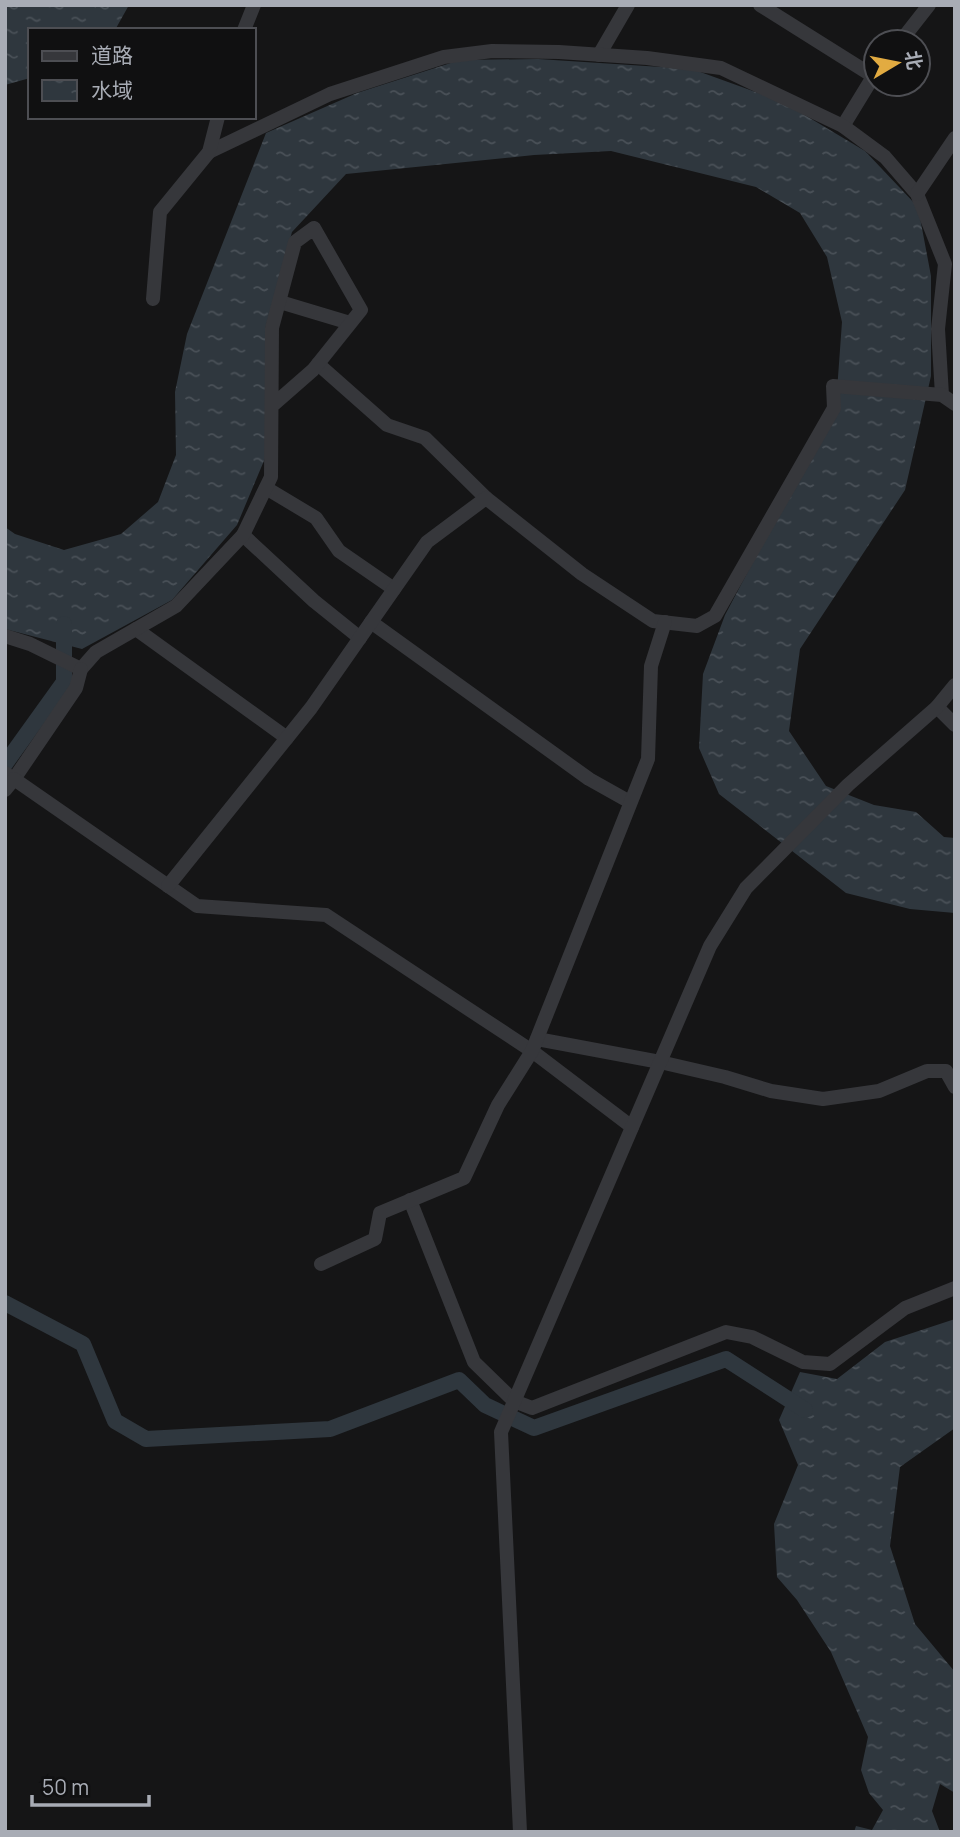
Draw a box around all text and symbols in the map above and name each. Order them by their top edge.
legend [28,28,256,119]
north arrow [862,28,932,98]
text: 道路 [91,41,133,69]
text: 北 [899,48,928,72]
text: 水域 [91,76,133,104]
scale bar [32,1764,149,1808]
text: 50 m [42,1773,89,1801]

